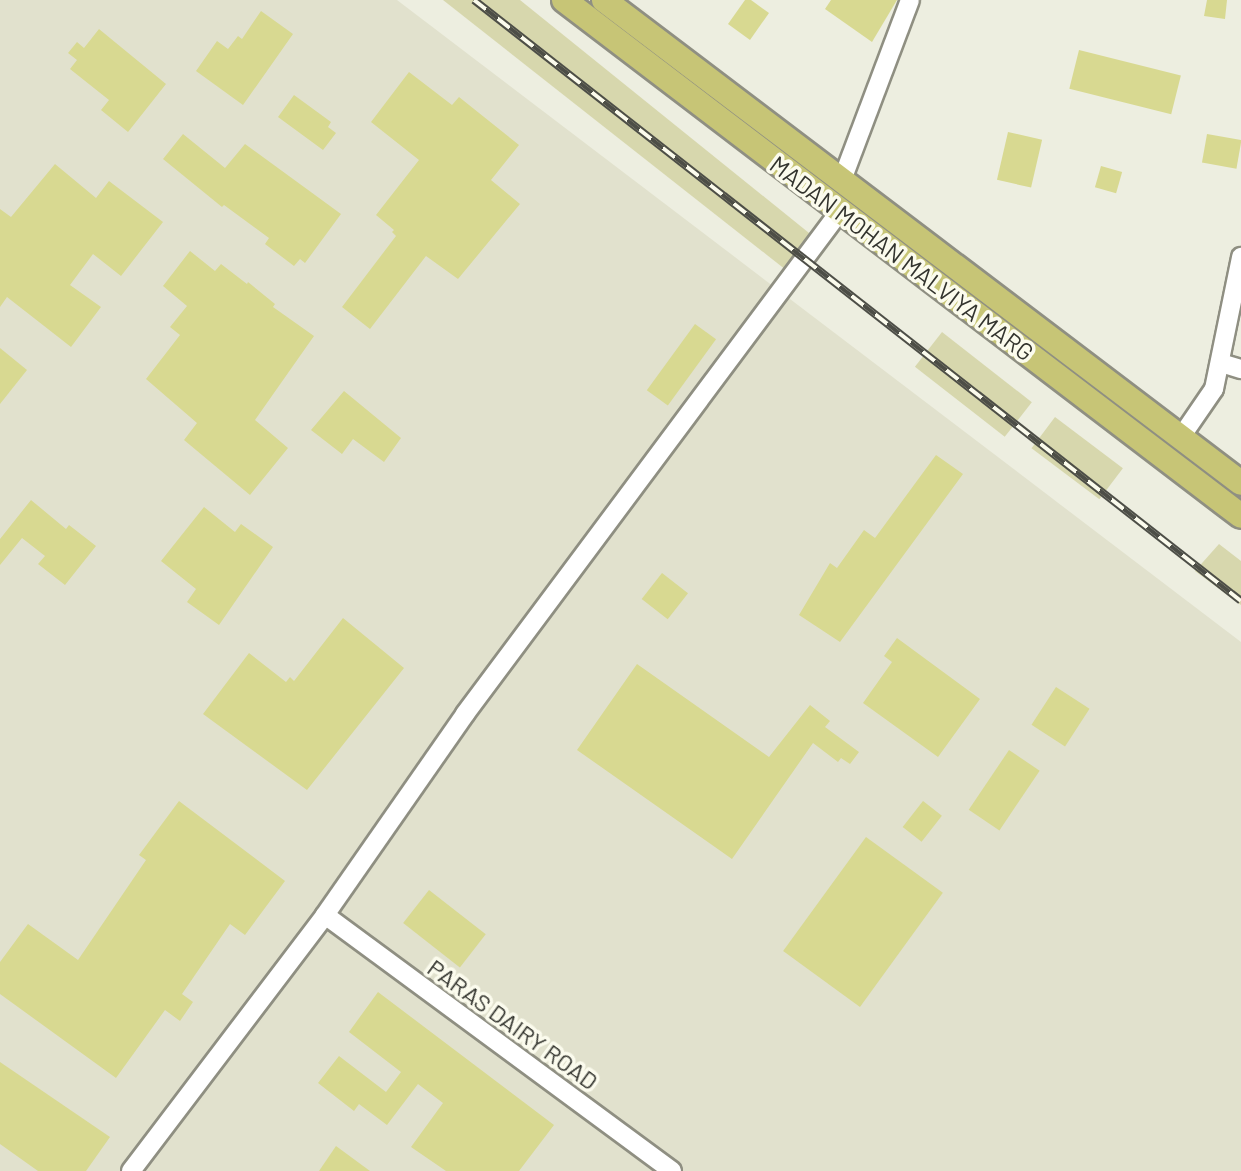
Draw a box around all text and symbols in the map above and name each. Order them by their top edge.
street label: MADAN MOHAN MALVIYA MARG [765,150,1039,366]
street label: PARAS DAIRY ROAD [422,953,604,1095]

